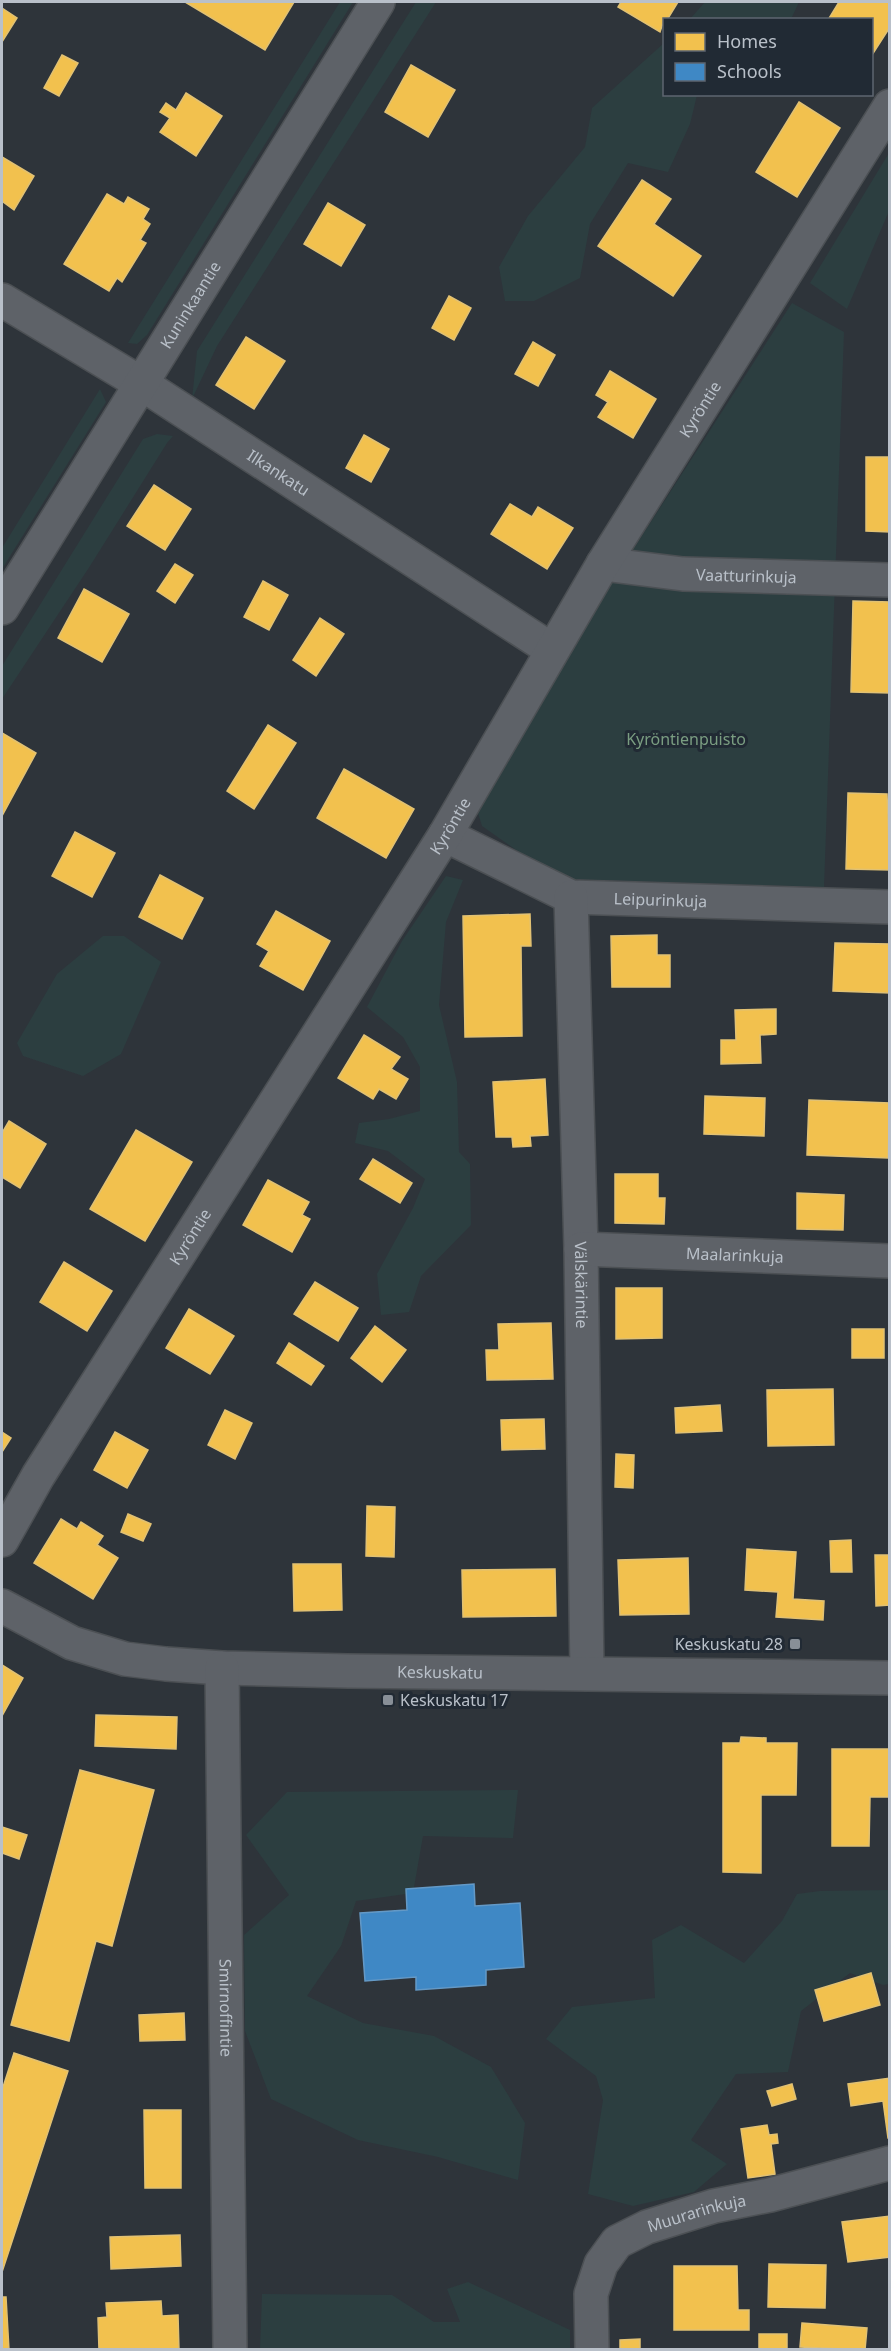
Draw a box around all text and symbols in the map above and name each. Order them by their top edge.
legend [663,18,873,96]
text: Homes [717,29,777,53]
text: Schools [717,59,782,83]
street label: Kuninkaantie [155,257,226,353]
street label: Kyröntie [674,377,726,442]
street label: Ilkankatu [243,444,314,501]
street label: Vaatturinkuja [696,563,797,588]
park label: Kyröntienpuisto [626,728,746,750]
street label: Kyröntie [424,793,476,859]
street label: Leipurinkuja [613,887,708,912]
street label: Kyröntie [164,1204,216,1269]
street label: Välskärintie [570,1241,593,1329]
street label: Maalarinkuja [686,1242,784,1268]
place label: Keskuskatu 28 [675,1633,783,1655]
marker: Keskuskatu 28 [788,1637,802,1651]
street label: Keskuskatu [397,1661,483,1684]
place label: Keskuskatu 17 [400,1689,508,1711]
marker: Keskuskatu 17 [381,1693,395,1707]
street label: Smirnoffintie [214,1959,238,2057]
street label: Muurarinkuja [644,2189,748,2237]

